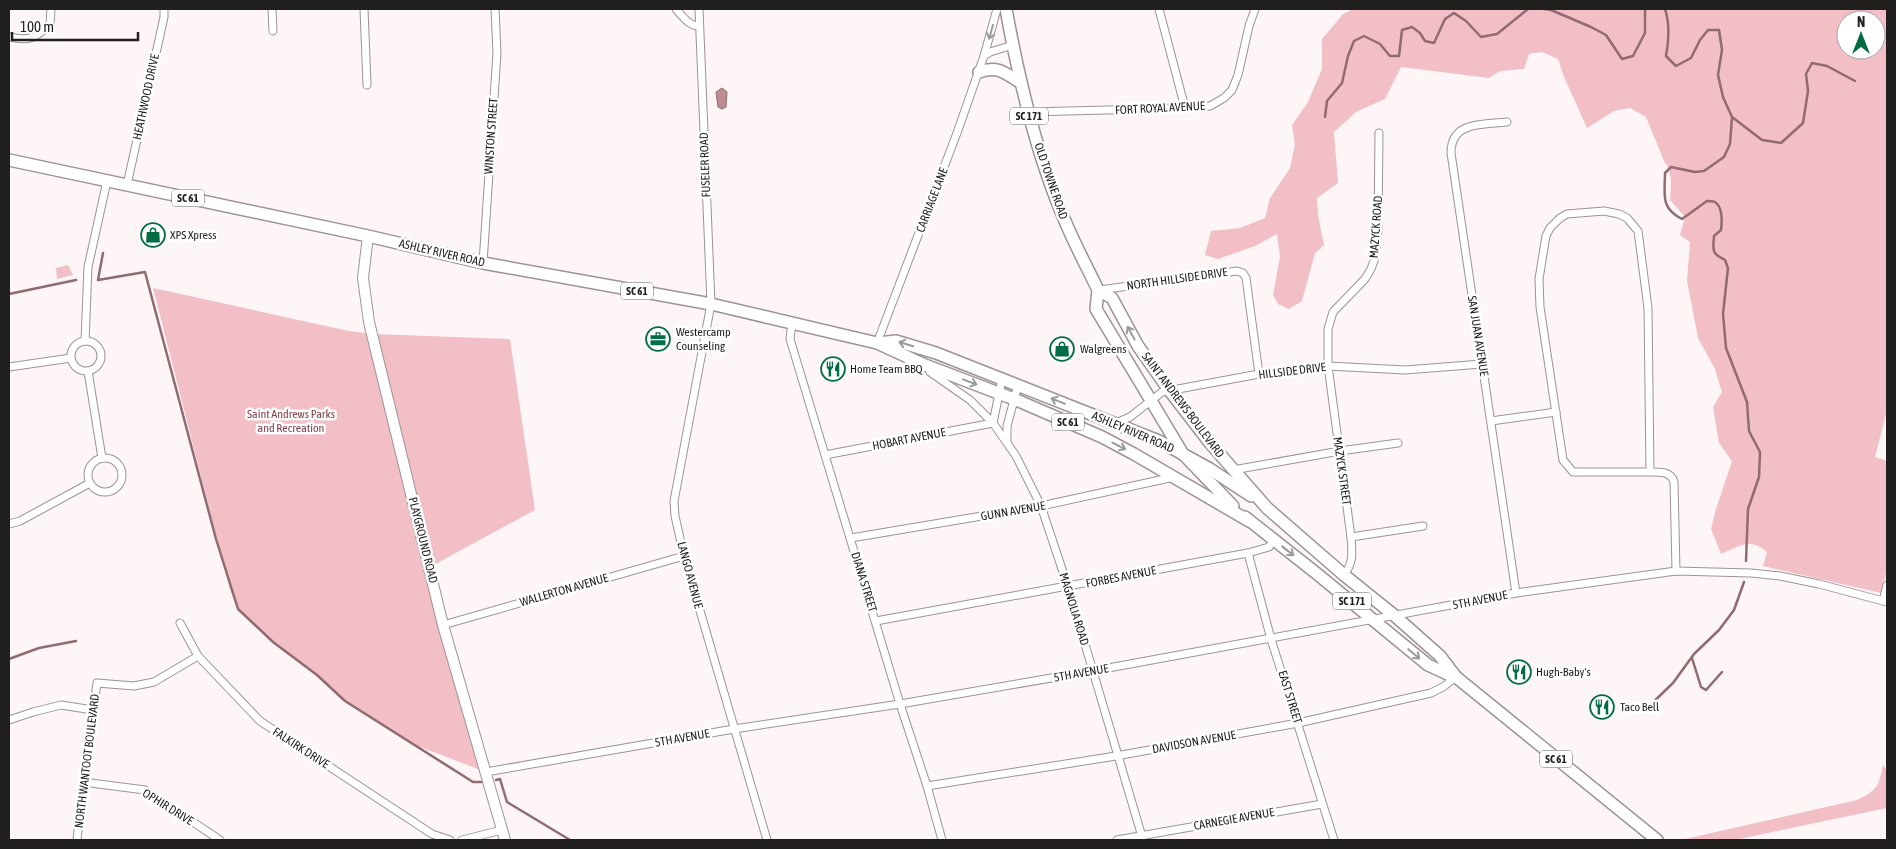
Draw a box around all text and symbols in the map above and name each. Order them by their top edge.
scale bar [12,10,139,42]
north arrow [1836,10,1886,60]
text: N [1857,14,1865,30]
text: 100 m [20,18,54,35]
one-way arrow [985,24,995,40]
street label: HEATHWOOD DRIVE [130,53,162,141]
street label: WINSTON STREET [481,97,501,175]
street label: FORT ROYAL AVENUE [1115,99,1205,117]
road number: SC 171 [1010,108,1048,124]
street label: FUSELER ROAD [697,132,713,198]
street label: OLD TOWNE ROAD [1031,141,1071,221]
street label: CARRIAGE LANE [913,166,951,234]
road number: SC 61 [172,190,204,207]
street label: MAZYCK ROAD [1367,195,1385,259]
shop icon: XPS Xpress [140,222,166,248]
place label: XPS Xpress [170,228,217,242]
street label: ASHLEY RIVER ROAD [398,236,487,270]
street label: NORTH HILLSIDE DRIVE [1126,265,1228,293]
road number: SC 61 [621,282,653,300]
street label: SAN JUAN AVENUE [1465,295,1491,377]
place label: Westercamp Counseling [676,325,731,353]
one-way arrow [1126,325,1136,340]
office icon: Westercamp Counseling [645,326,671,352]
shop icon: Walgreens [1049,336,1075,362]
one-way arrow [898,339,914,349]
place label: Walgreens [1080,342,1127,356]
street label: SAINT ANDREWS BOULEVARD [1139,350,1227,461]
restaurant icon: Home Team BBQ [820,356,846,382]
street label: HILLSIDE DRIVE [1258,360,1326,382]
place label: Home Team BBQ [850,362,924,376]
one-way arrow [962,378,977,388]
one-way arrow [1051,396,1066,405]
park label: Saint Andrews Parks and Recreation [247,407,335,435]
street label: ASHLEY RIVER ROAD [1090,408,1176,456]
road number: SC 61 [1052,414,1084,431]
street label: HOBART AVENUE [871,425,947,453]
street label: MAZYCK STREET [1330,436,1354,507]
one-way arrow [1111,442,1126,451]
street label: PLAYGROUND ROAD [406,496,441,585]
street label: GUNN AVENUE [980,498,1046,524]
street label: LANGO AVENUE [674,540,706,610]
one-way arrow [1281,545,1294,556]
street label: DIANA STREET [848,550,880,614]
street label: FORBES AVENUE [1085,563,1157,591]
street label: WALLERTON AVENUE [518,571,610,609]
street label: MAGNOLIA ROAD [1056,571,1092,647]
street label: 5TH AVENUE [1451,588,1509,612]
road number: SC 171 [1333,592,1371,610]
one-way arrow [1407,648,1420,659]
restaurant icon: Hugh-Baby's [1506,659,1532,685]
street label: 5TH AVENUE [1052,661,1110,685]
place label: Hugh-Baby's [1536,665,1591,679]
street label: EAST STREET [1275,669,1305,726]
street label: NORTH WANTOOT BOULEVARD [72,693,102,829]
restaurant icon: Taco Bell [1589,694,1615,720]
place label: Taco Bell [1620,700,1660,714]
street label: FALKIRK DRIVE [270,725,332,771]
street label: 5TH AVENUE [653,726,711,750]
street label: DAVIDSON AVENUE [1151,728,1237,756]
road number: SC 61 [1540,751,1572,768]
street label: OPHIR DRIVE [140,786,196,828]
street label: CARNEGIE AVENUE [1193,805,1275,833]

